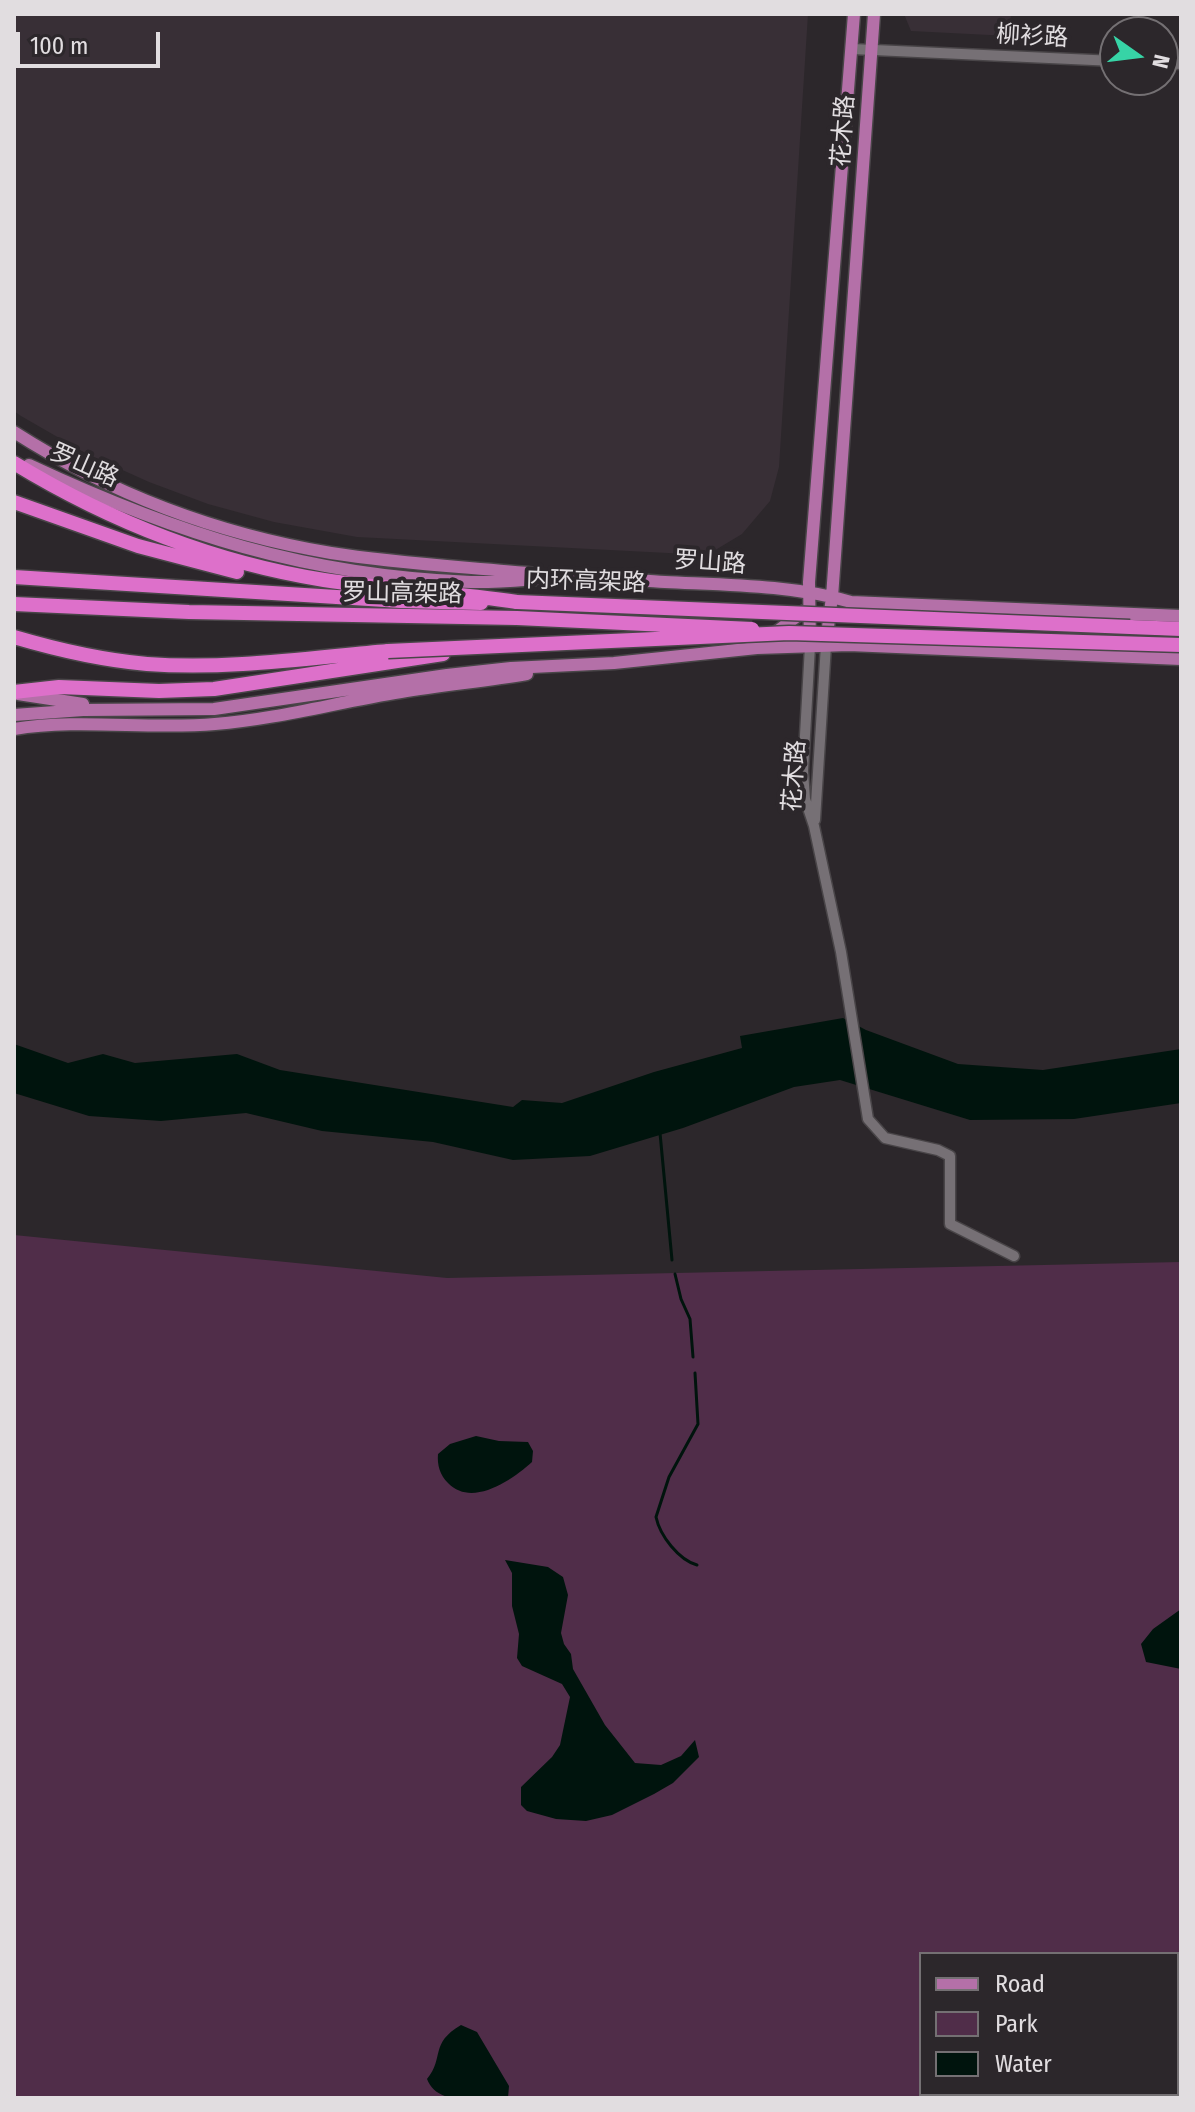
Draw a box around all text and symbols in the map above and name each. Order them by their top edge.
scale bar [20,16,164,66]
north arrow [1099,16,1179,96]
street label: 柳衫路 [995,21,1069,53]
text: 100 m [30,32,88,60]
text: N [1146,52,1176,71]
street label: 花木路 [827,94,861,168]
street label: 罗山路 [45,438,123,494]
street label: 罗山路 [673,546,747,580]
street label: 内环高架路 [526,566,646,598]
street label: 罗山高架路 [342,579,462,609]
street label: 花木路 [778,739,812,813]
legend [919,1952,1179,2096]
text: Road [995,1970,1045,1998]
text: Park [995,2010,1038,2038]
text: Water [995,2050,1052,2078]

